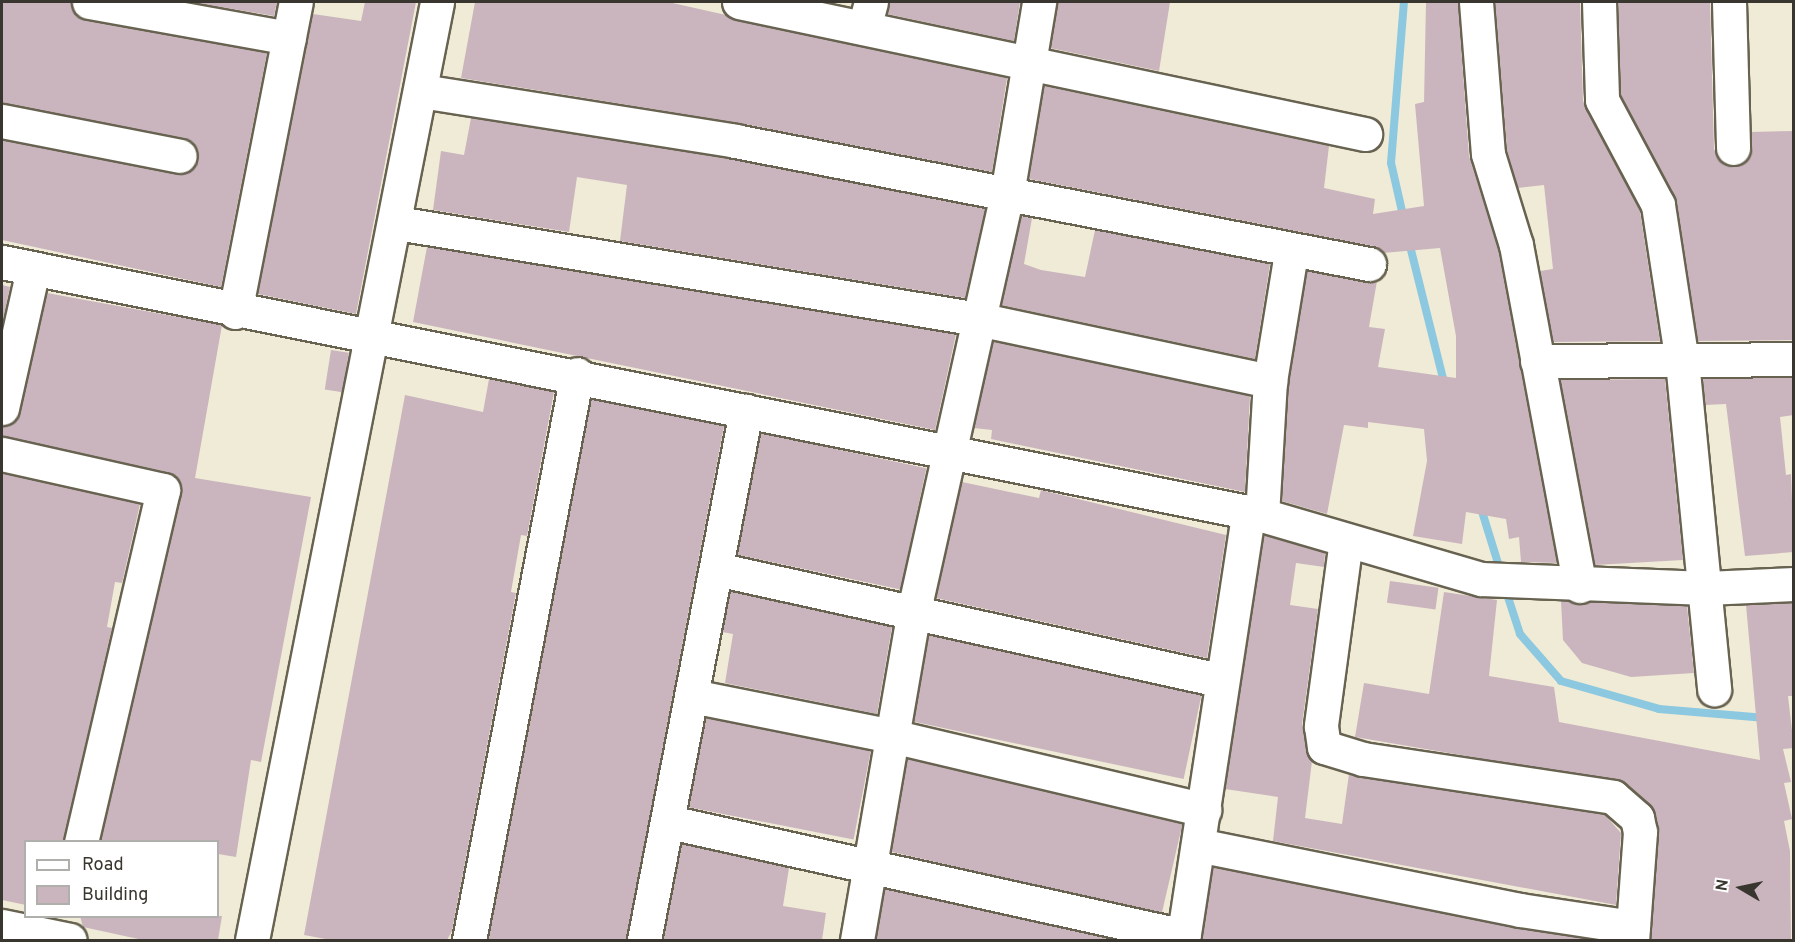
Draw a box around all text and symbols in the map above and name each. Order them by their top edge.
legend [24,840,219,918]
text: Road [82,854,124,877]
north arrow [1711,858,1771,918]
text: N [1712,878,1734,892]
text: Building [82,884,148,907]

